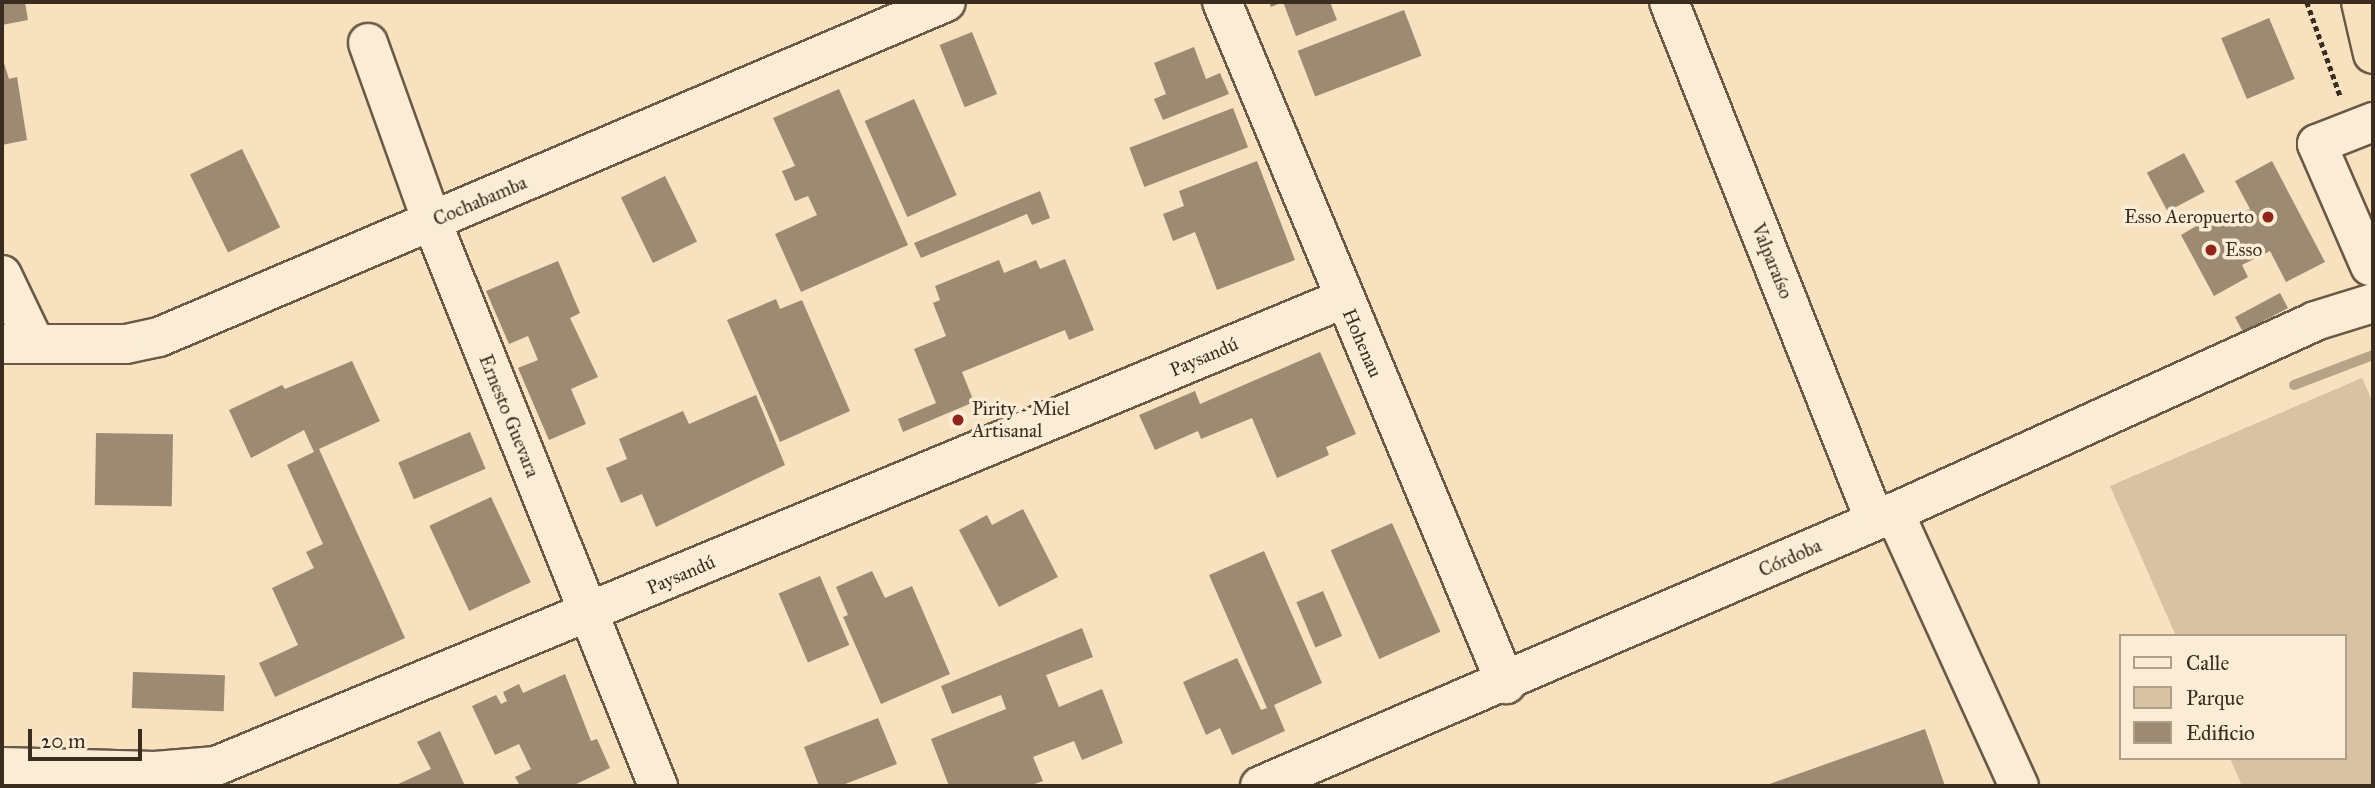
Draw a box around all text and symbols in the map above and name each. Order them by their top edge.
street label: Cochabamba [430,171,530,231]
place label: Esso Aeropuerto [2124,206,2254,228]
marker: Esso Aeropuerto [2260,209,2276,225]
street label: Valparaíso [1747,220,1797,302]
place label: Esso [2225,239,2262,261]
marker: Esso [2203,242,2219,258]
street label: Hohenau [1337,305,1387,381]
street label: Paysandú [1166,332,1242,382]
street label: Ernesto Guevara [474,351,544,481]
place label: Pirity - Miel Artisanal [972,398,1070,442]
marker: Pirity - Miel Artisanal [950,412,966,428]
street label: Córdoba [1755,534,1825,582]
street label: Paysandú [643,550,719,600]
legend [2120,634,2347,760]
text: Calle [2186,650,2229,676]
text: Parque [2186,685,2244,711]
scale bar [32,714,145,758]
text: Edificio [2186,720,2255,746]
text: 20 m [41,728,86,754]

